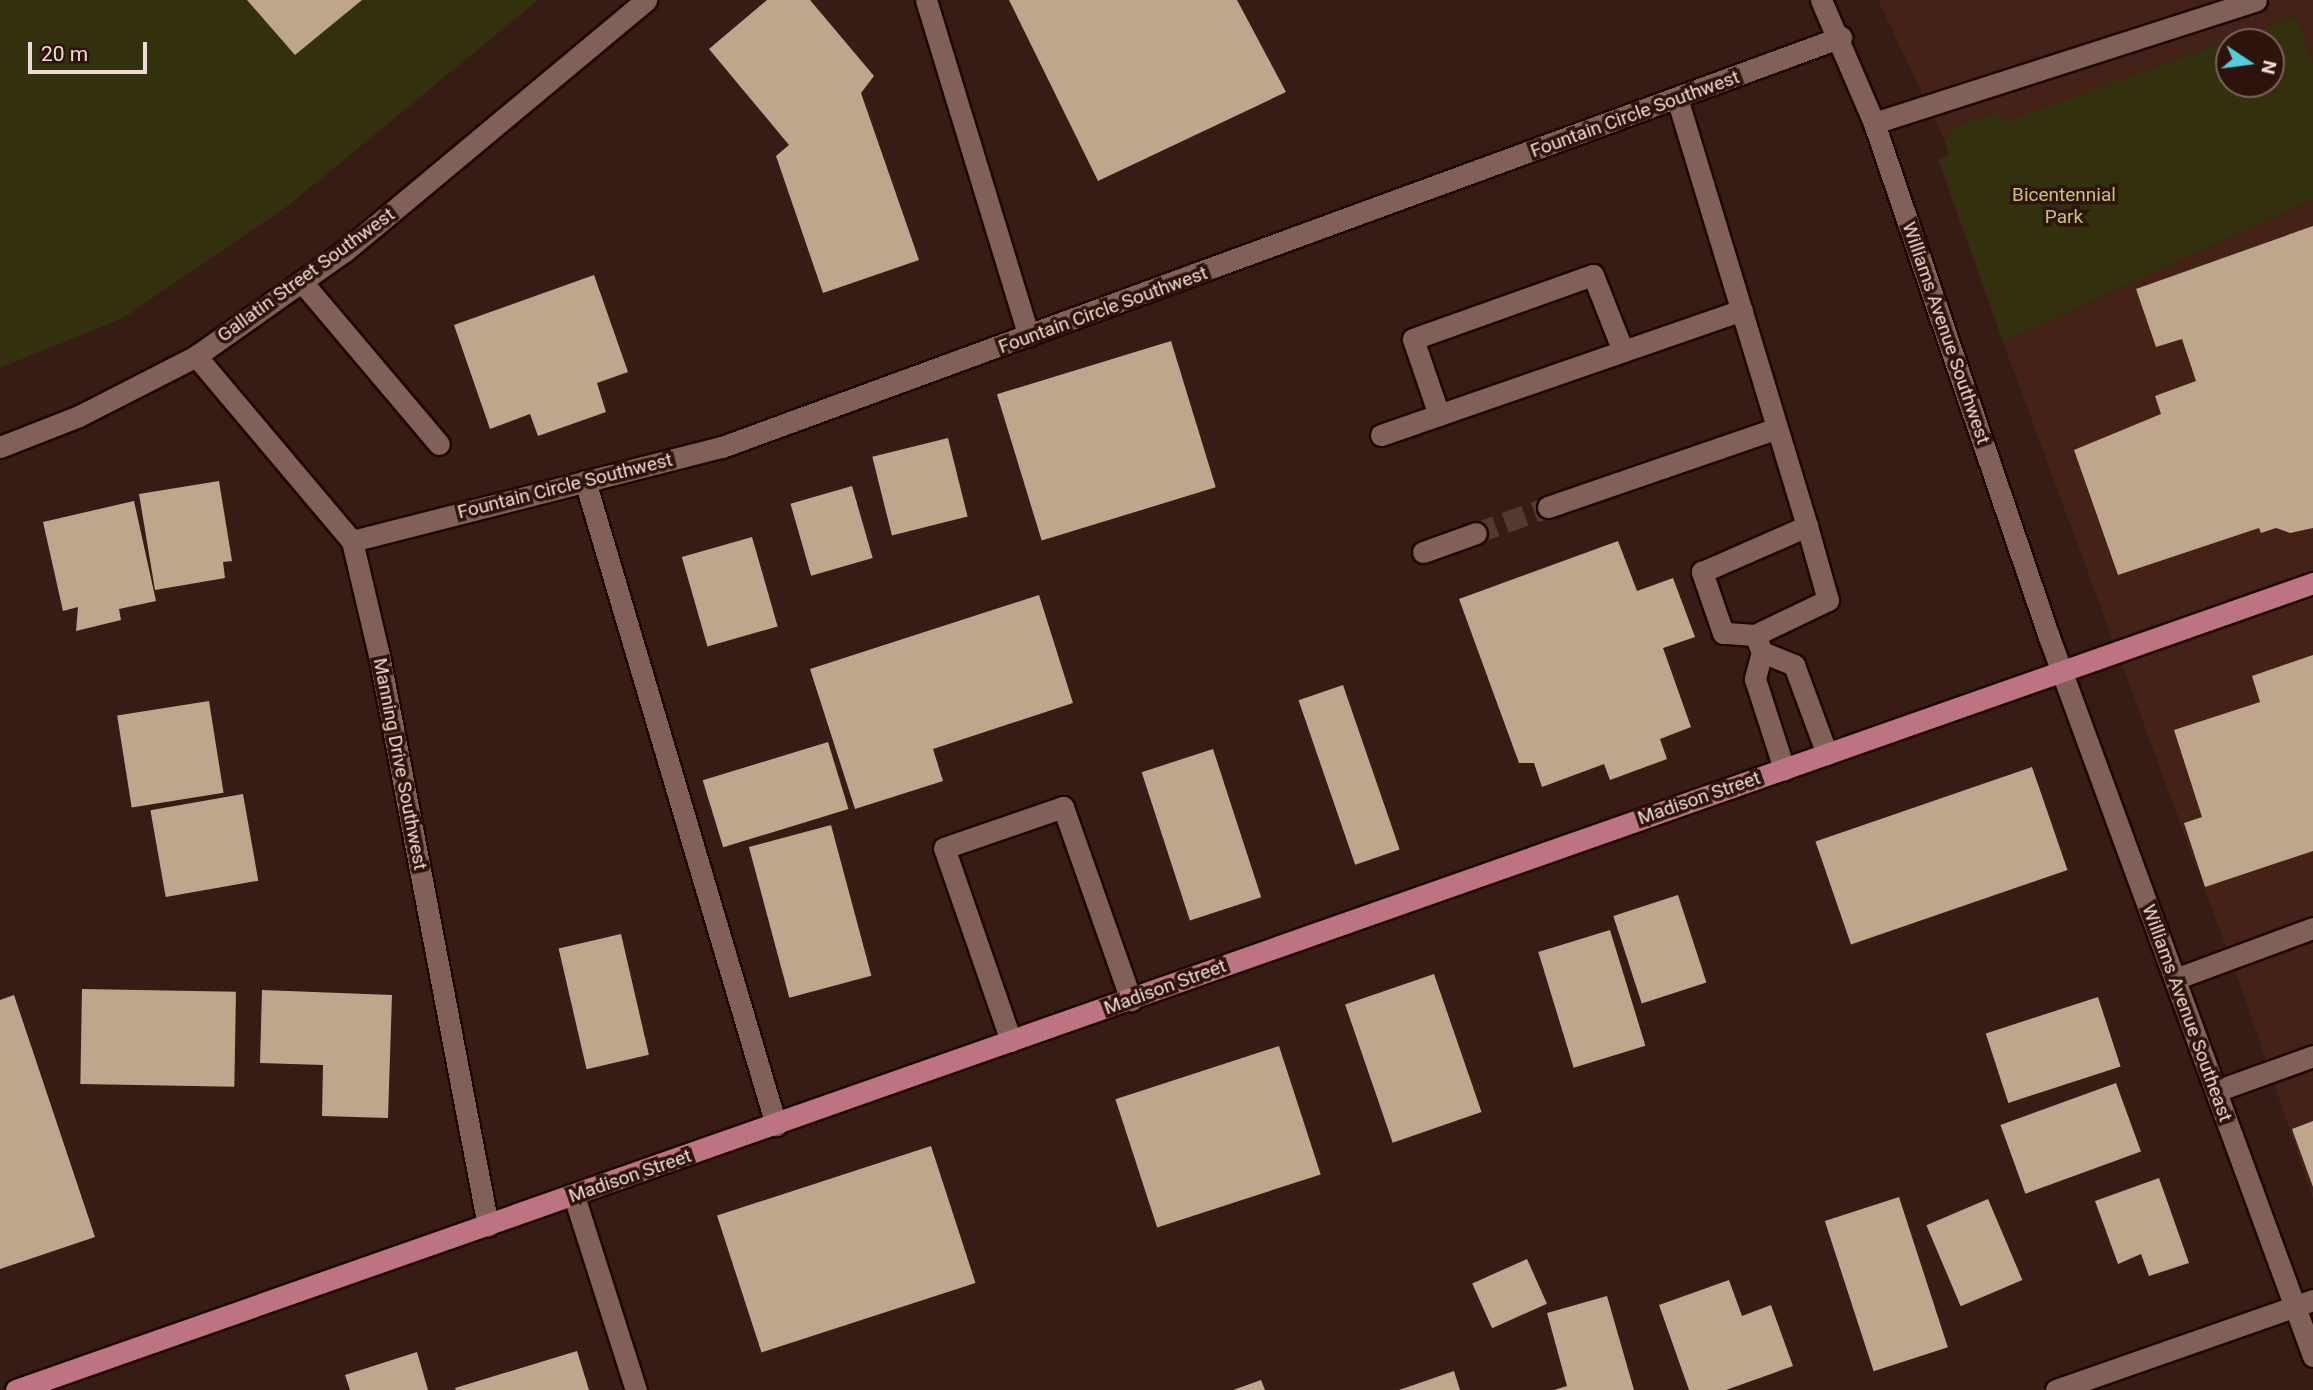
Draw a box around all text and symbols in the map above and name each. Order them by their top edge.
scale bar [32,28,150,72]
north arrow [2215,28,2285,98]
text: 20 m [41,42,88,66]
text: N [2256,58,2282,77]
street label: Fountain Circle Southwest [1527,66,1743,162]
park label: Bicentennial Park [2012,184,2116,228]
street label: Gallatin Street Southwest [213,203,399,347]
street label: Williams Avenue Southwest [1897,219,1995,447]
street label: Fountain Circle Southwest [995,262,1211,358]
street label: Fountain Circle Southwest [455,448,675,524]
street label: Manning Drive Southwest [368,656,432,872]
street label: Madison Street [1635,766,1763,830]
street label: Williams Avenue Southeast [2137,901,2237,1125]
street label: Madison Street [1101,954,1229,1020]
street label: Madison Street [566,1144,694,1208]

